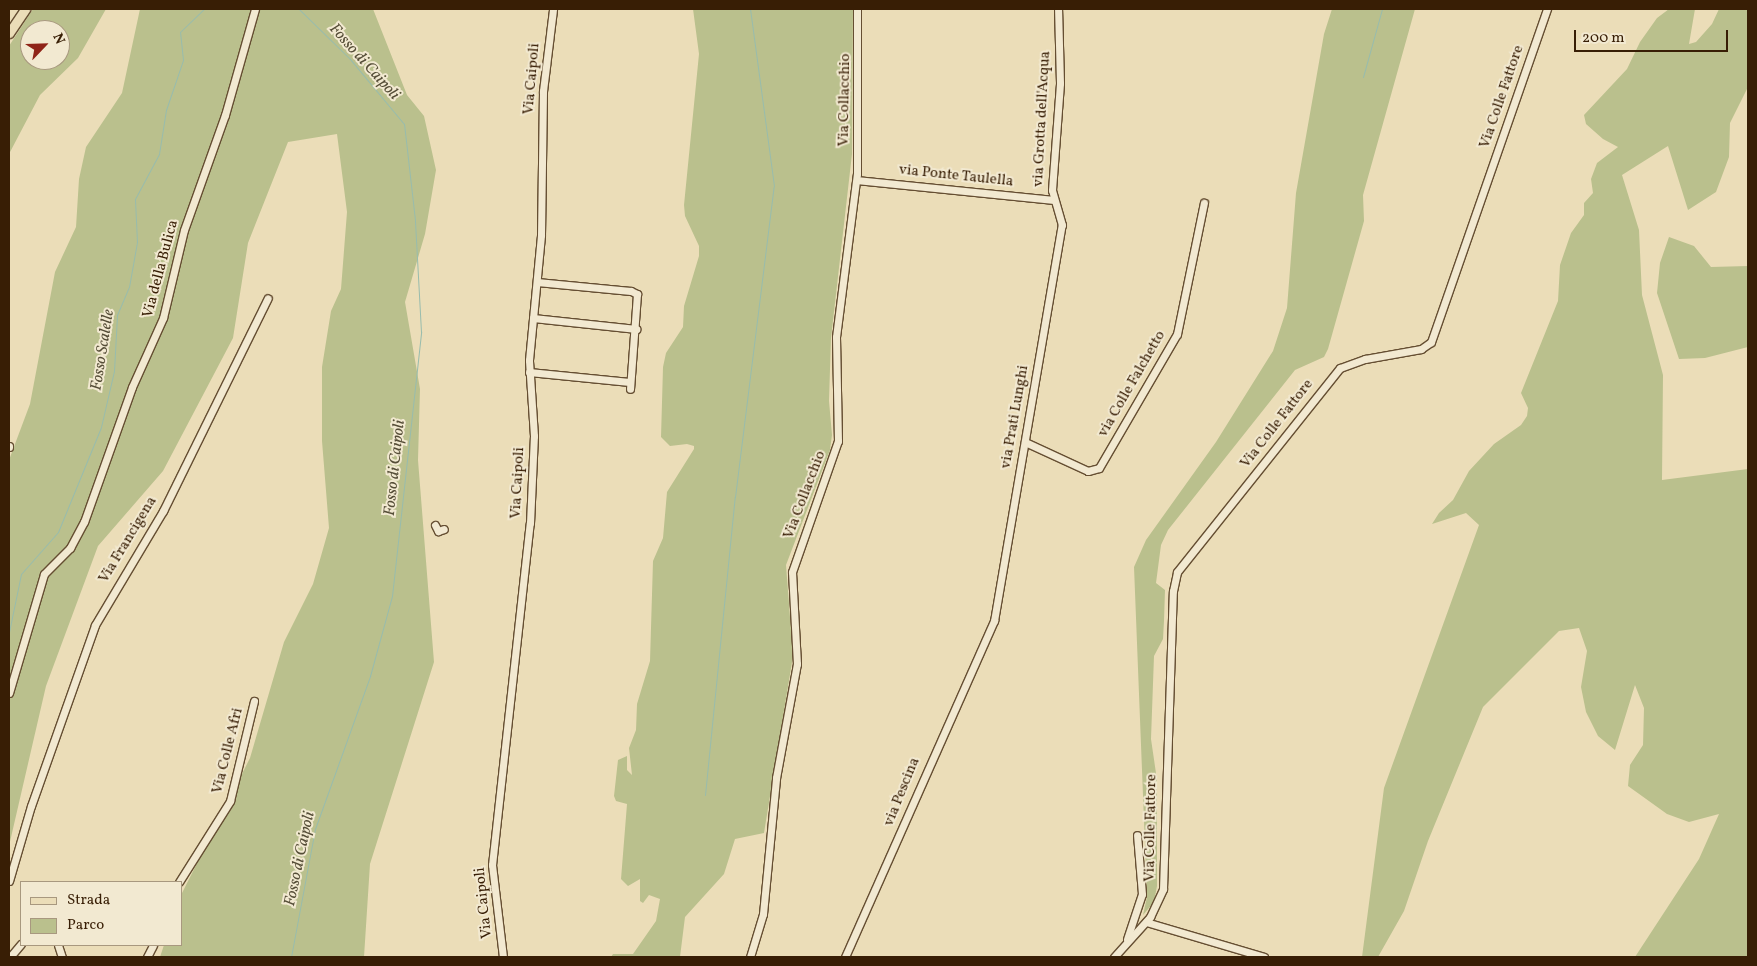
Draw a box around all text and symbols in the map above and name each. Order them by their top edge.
north arrow [20,20,70,70]
water label: Fosso di Caipoli [325,20,403,104]
scale bar [1577,20,1731,52]
text: 200 m [1582,28,1625,49]
text: N [47,31,69,48]
street label: Via Caipoli [520,42,544,116]
street label: Via Colle Fattore [1476,43,1528,151]
street label: via Grotta dell'Acqua [1029,51,1055,187]
street label: Via Collacchio [835,53,855,147]
street label: via Ponte Taulella [898,161,1014,191]
street label: Via della Bulica [139,218,183,320]
water label: Fosso Scalelle [87,308,119,392]
street label: via Colle Falchetto [1094,328,1170,440]
street label: via Prati Lunghi [997,364,1033,470]
street label: Via Colle Fattore [1237,376,1317,472]
water label: Fosso di Caipoli [380,419,410,517]
street label: Via Caipoli [507,447,529,519]
street label: Via Collacchio [780,448,830,542]
street label: Via Francigena [95,494,161,586]
street label: Via Colle Afri [209,706,247,796]
street label: via Pescina [880,755,924,829]
street label: Via Colle Fattore [1141,774,1161,882]
water label: Fosso di Caipoli [281,810,319,908]
street label: Via Caipoli [471,866,497,940]
legend [20,881,182,946]
text: Strada [67,890,110,911]
text: Parco [67,915,104,936]

